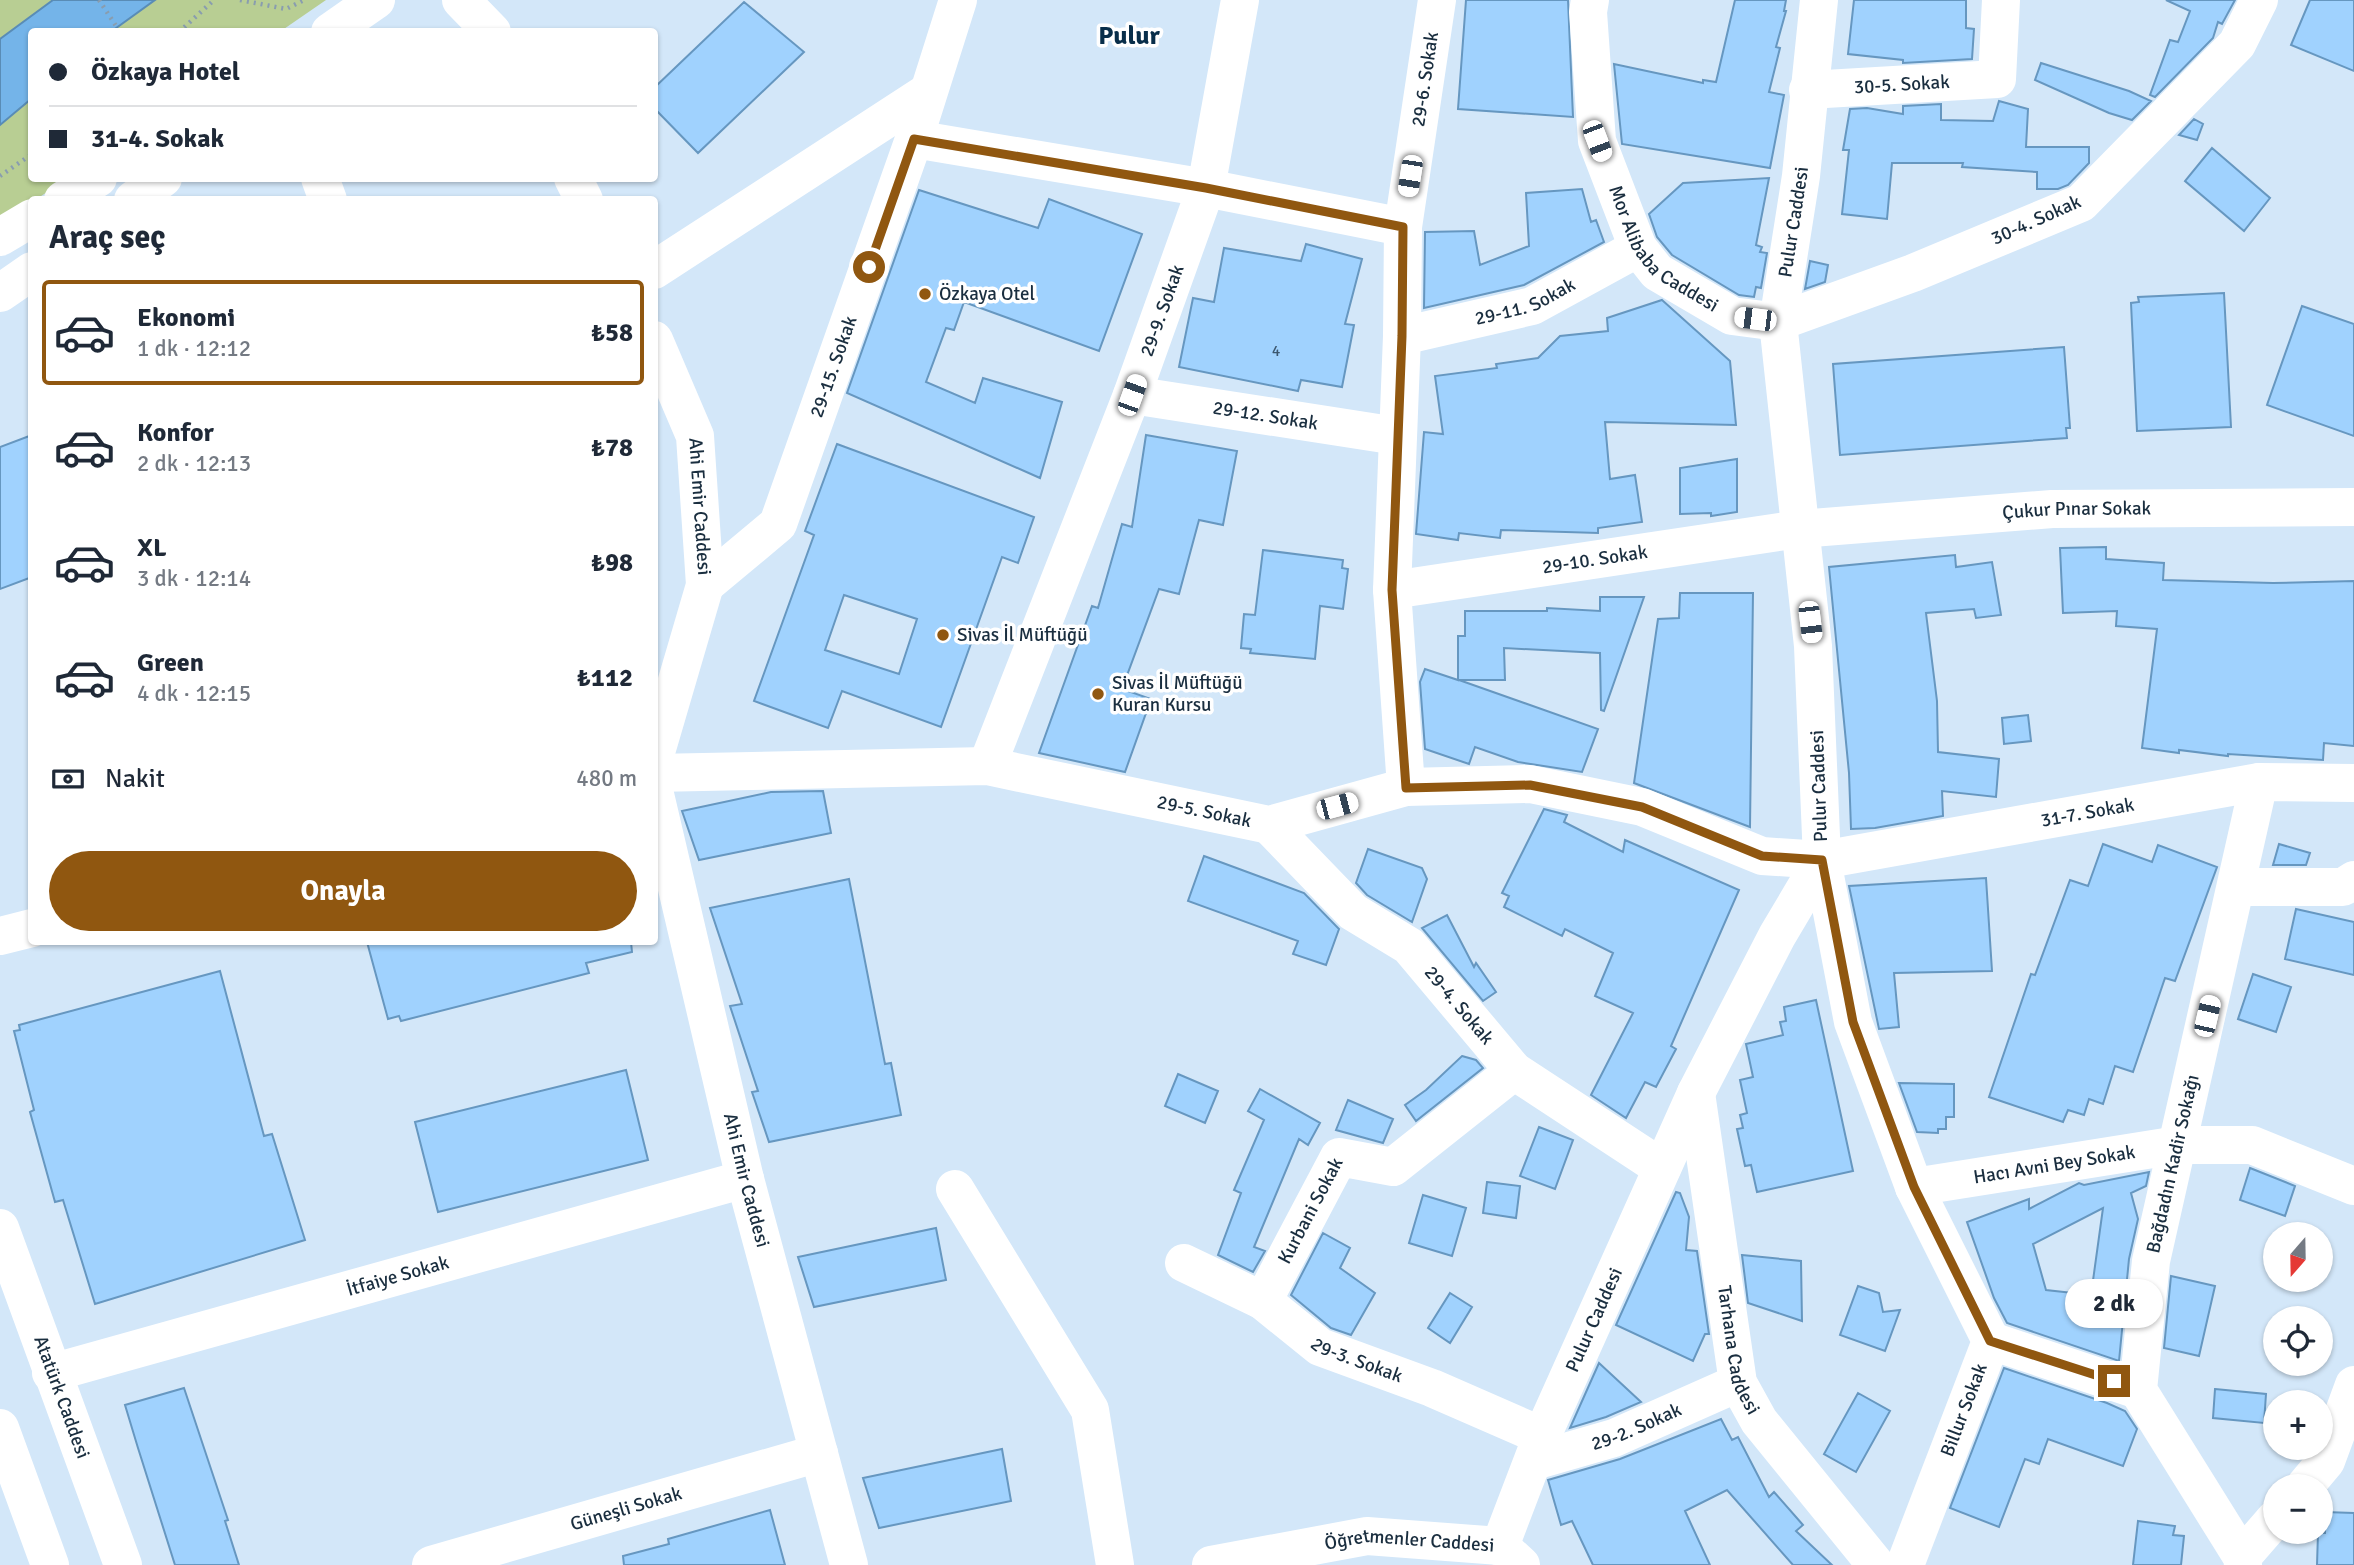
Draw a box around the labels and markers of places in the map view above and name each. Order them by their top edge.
place label: Özkaya Otel [939,282,1035,306]
marker: Özkaya Otel [917,286,933,302]
place label: Sivas İl Müftüğü [957,623,1088,647]
marker: Sivas İl Müftüğü [935,627,951,643]
place label: Sivas İl Müftüğü Kuran Kursu [1112,671,1243,717]
marker: Sivas İl Müftüğü Kuran Kursu [1090,686,1106,702]

